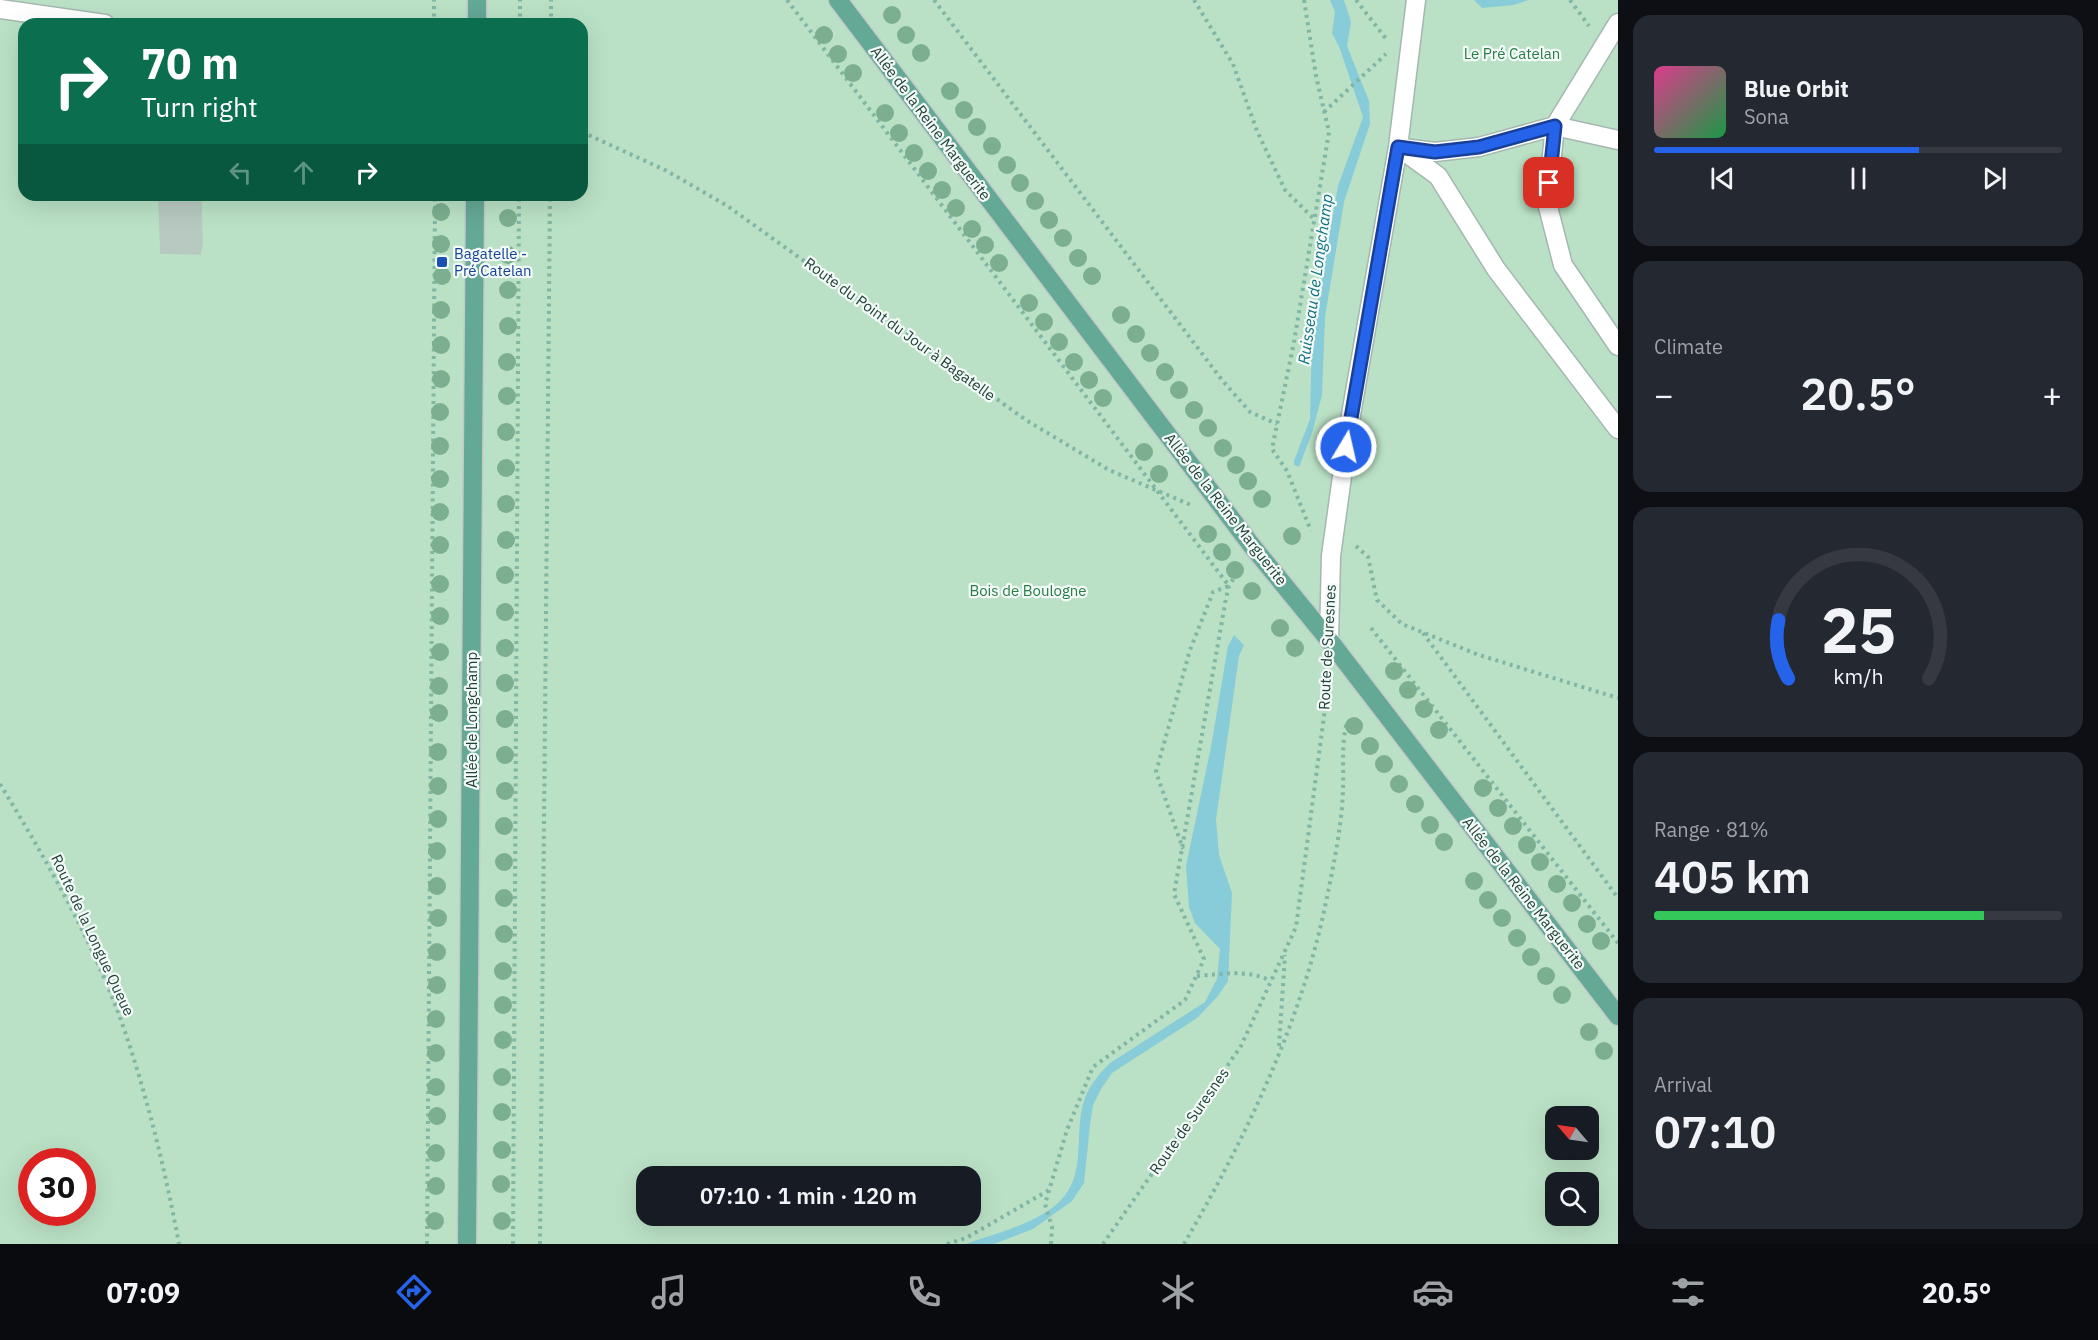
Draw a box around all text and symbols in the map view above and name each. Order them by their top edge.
text: 70 m [141,36,239,91]
icon: right [42,42,120,120]
street label: Allée de la Reine Marguerite [867,42,995,204]
park label: Le Pré Catelan [1464,44,1560,63]
text: Blue Orbit [1744,74,1849,103]
text: Turn right [141,89,258,124]
text: Sona [1744,103,1789,130]
icon: left [224,156,257,189]
icon: ahead [287,156,320,189]
icon: right [350,156,383,189]
pin [1523,157,1574,208]
icon: previous [1706,162,1739,195]
icon: pause [1842,162,1875,195]
icon: next [1978,162,2011,195]
icon: arrive [1532,166,1565,199]
water label: Ruisseau de Longchamp [1293,193,1337,365]
place label: Bagatelle - Pré Catelan [454,244,532,280]
street label: Route du Point du Jour à Bagatelle [801,253,999,405]
marker: Bagatelle - Pré Catelan [435,255,449,269]
text: Climate [1654,333,1723,360]
text: 20.5° [1800,364,1916,422]
text: − [1654,373,1674,416]
text: + [2042,373,2062,416]
position arrow [1314,415,1378,479]
street label: Allée de la Reine Marguerite [1161,429,1291,589]
park label: Bois de Boulogne [969,581,1087,600]
street label: Route de Suresnes [1314,584,1340,710]
text: 25 [1821,589,1895,670]
street label: Allée de Longchamp [462,652,481,788]
text: km/h [1833,662,1883,690]
street label: Allée de la Reine Marguerite [1459,813,1589,973]
text: Range · 81% [1654,816,1769,843]
text: 405 km [1654,847,1811,905]
street label: Route de la Longue Queue [47,851,139,1019]
street label: Route de Suresnes [1145,1064,1233,1178]
text: Arrival [1654,1071,1712,1098]
text: 07:10 [1654,1102,1776,1160]
north arrow [1545,1106,1599,1160]
map controls [1545,1106,1599,1226]
speed limit sign: 30 [18,1148,96,1226]
button: search [1545,1172,1599,1226]
text: 07:10 · 1 min · 120 m [700,1181,917,1210]
icon: directions [393,1271,435,1313]
icon: music [648,1271,690,1313]
icon: phone [903,1271,945,1313]
icon: climate [1157,1271,1199,1313]
icon: car [1412,1271,1454,1313]
icon: filters [1667,1271,1709,1313]
text: 07:09 [106,1275,180,1310]
text: 20.5° [1922,1275,1991,1310]

